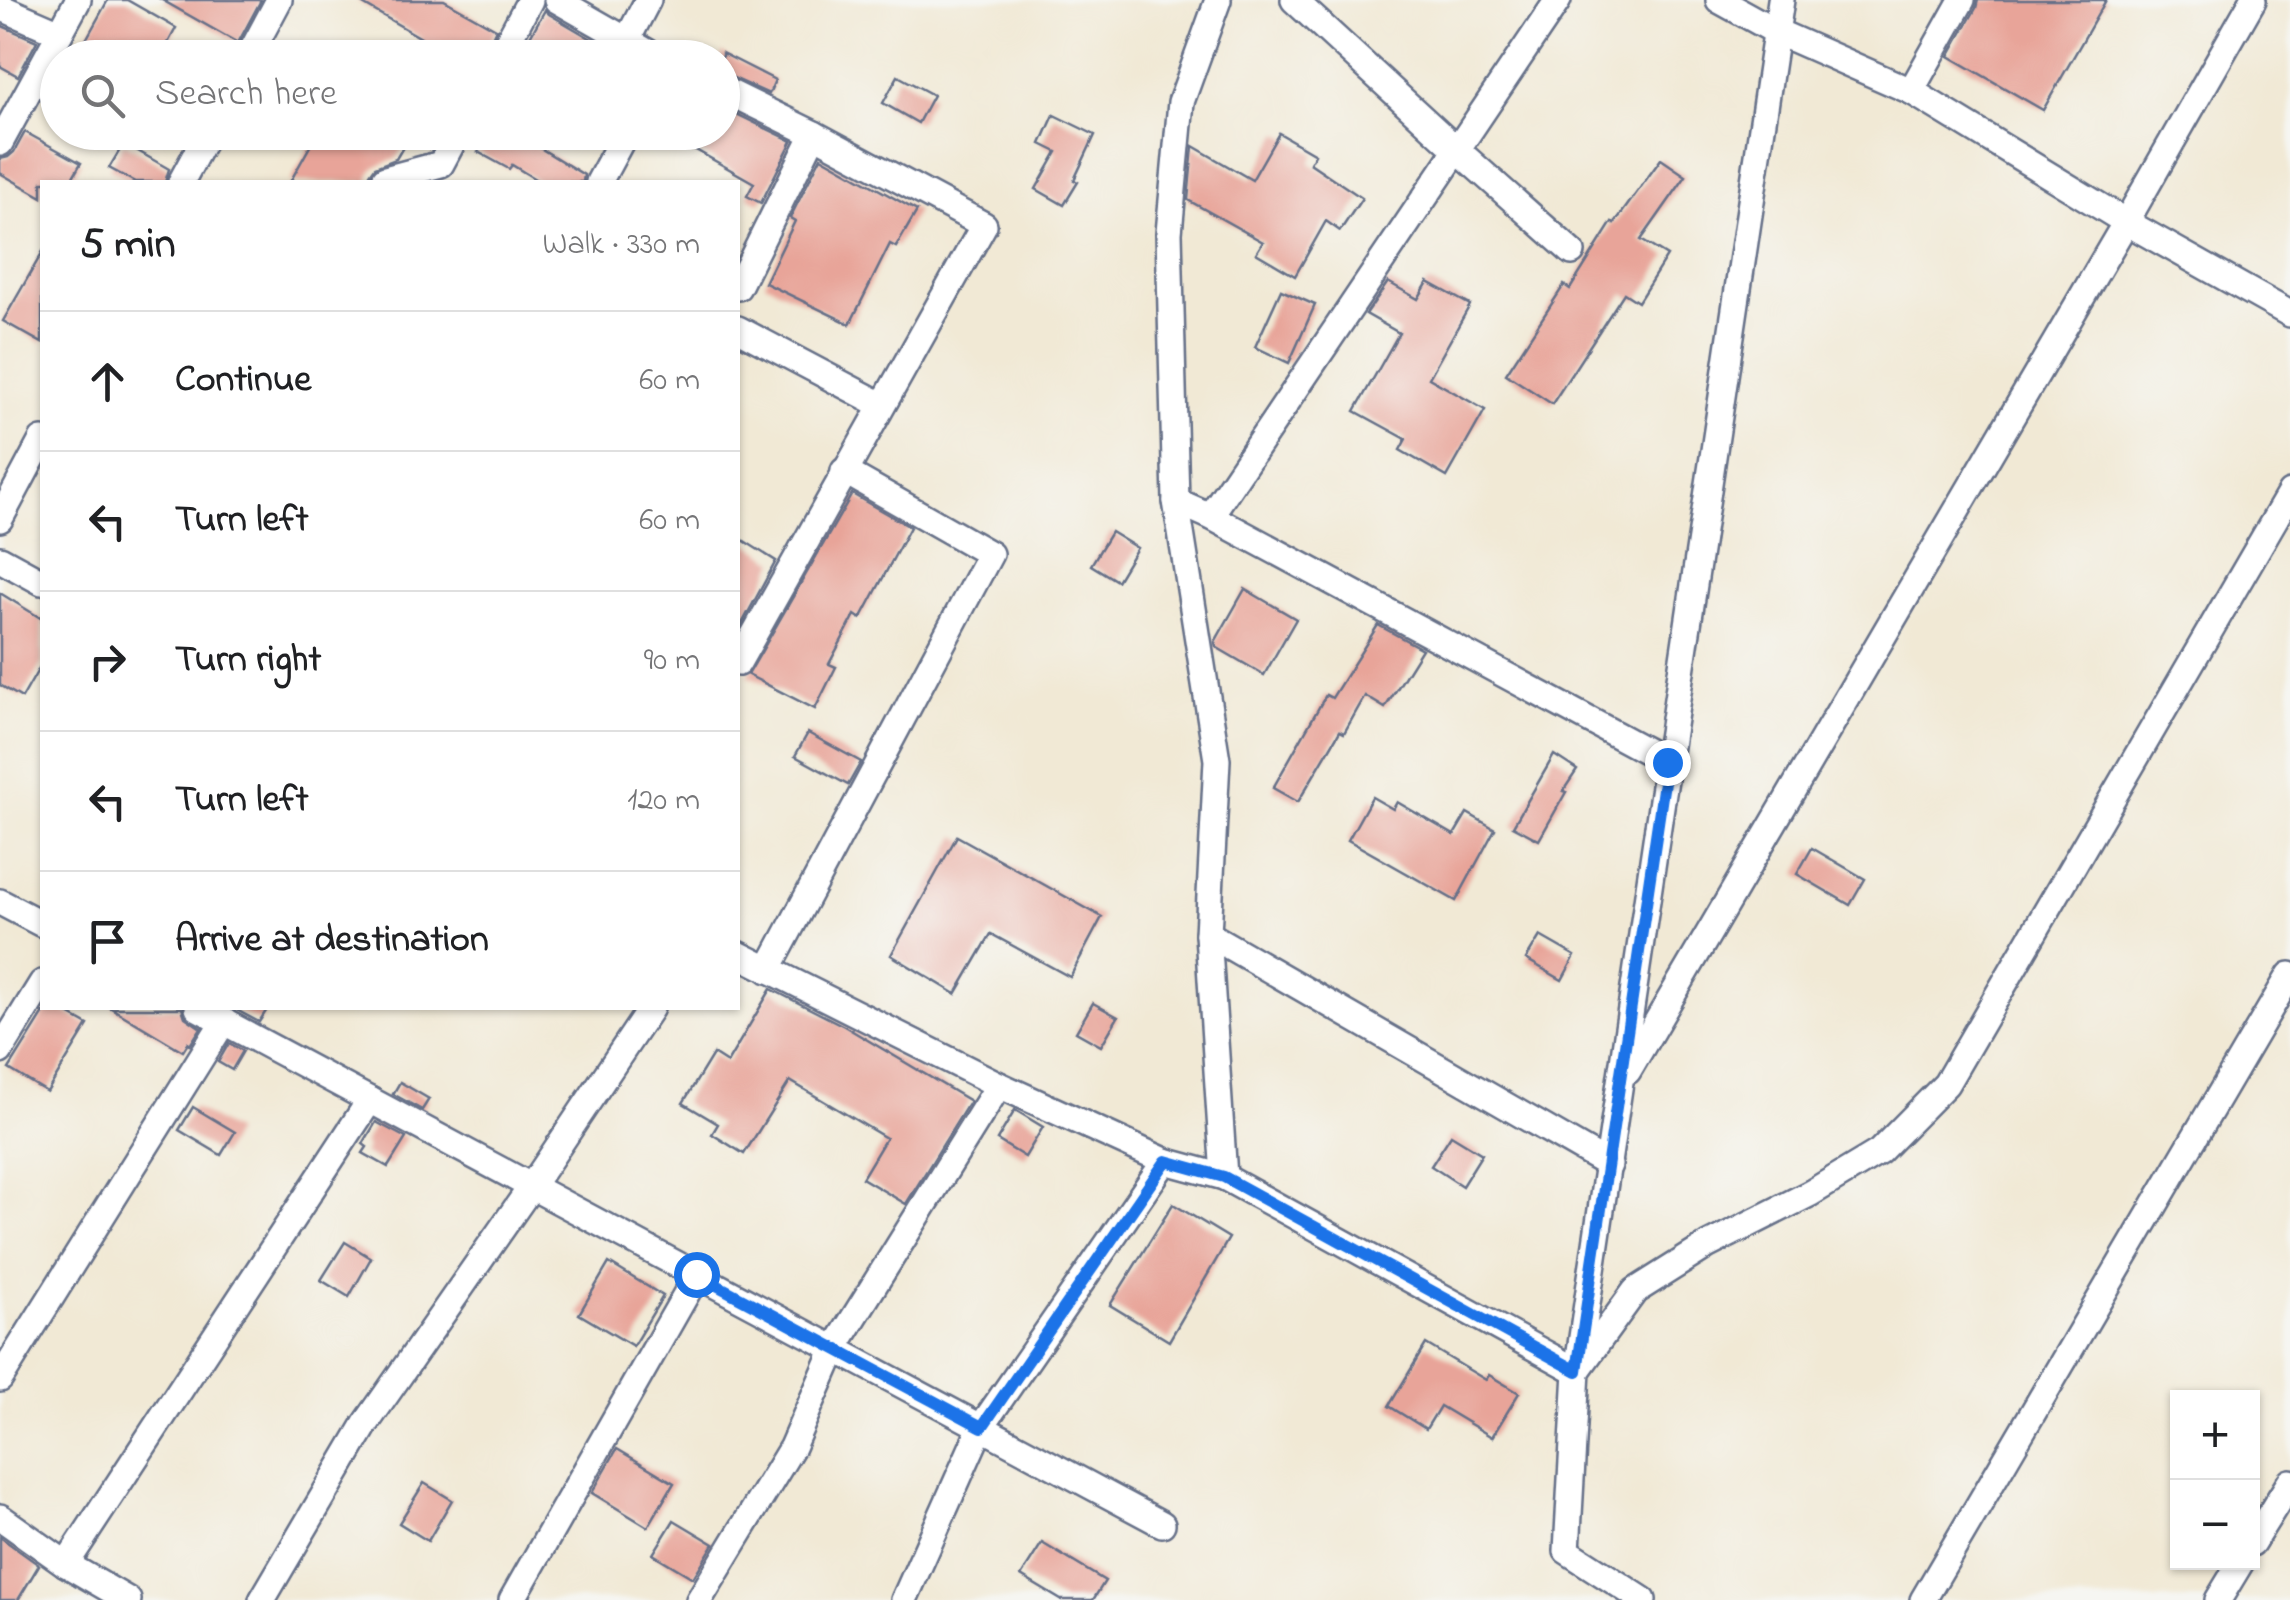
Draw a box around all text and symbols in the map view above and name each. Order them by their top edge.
search box [40,40,740,150]
text: Search here [155,67,337,123]
icon: search [75,68,130,123]
text: 5 min [80,215,175,276]
text: Walk · 330 m [543,222,700,269]
text: Continue [175,353,311,409]
icon: ahead [80,354,135,409]
text: 60 m [639,358,700,405]
text: Turn left [175,493,308,549]
icon: left [80,494,135,549]
text: 60 m [639,498,700,545]
text: Turn right [175,633,321,689]
icon: right [80,634,135,689]
text: 90 m [644,638,700,685]
route end [1645,740,1691,786]
text: Turn left [175,773,308,829]
icon: left [80,774,135,829]
text: 120 m [627,778,700,825]
text: Arrive at destination [175,913,489,969]
icon: arrive [80,914,135,969]
route start [674,1252,720,1298]
map controls [2170,1390,2260,1570]
button: + [2170,1390,2260,1480]
button: − [2170,1480,2260,1570]

